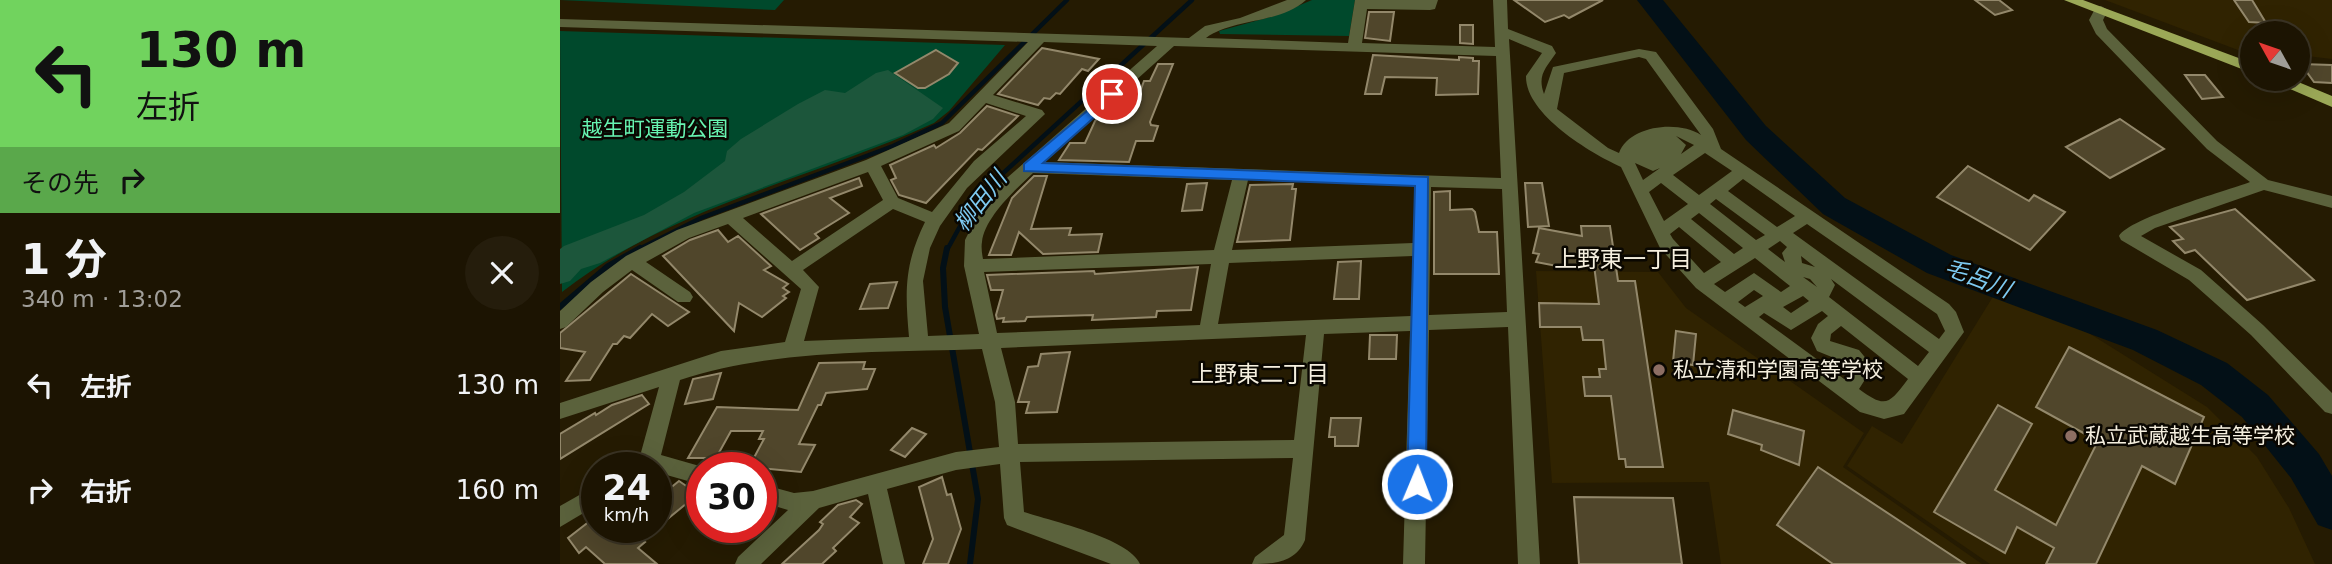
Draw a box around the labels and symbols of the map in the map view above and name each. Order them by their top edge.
north arrow [2240,21,2310,91]
pin [1082,64,1142,124]
park label: 越生町運動公園 [582,117,729,141]
water label: 柳田川 [949,163,1013,236]
district label: 上野東一丁目 [1554,246,1692,272]
water label: 毛呂川 [1941,253,2018,304]
place label: 私立清和学園高等学校 [1673,358,1883,382]
district label: 上野東二丁目 [1191,361,1329,387]
marker: 私立清和学園高等学校 [1651,362,1667,378]
place label: 私立武蔵越生高等学校 [2085,424,2295,448]
marker: 私立武蔵越生高等学校 [2063,428,2079,444]
position arrow [1380,447,1454,521]
speed limit sign: 30 [686,452,777,543]

